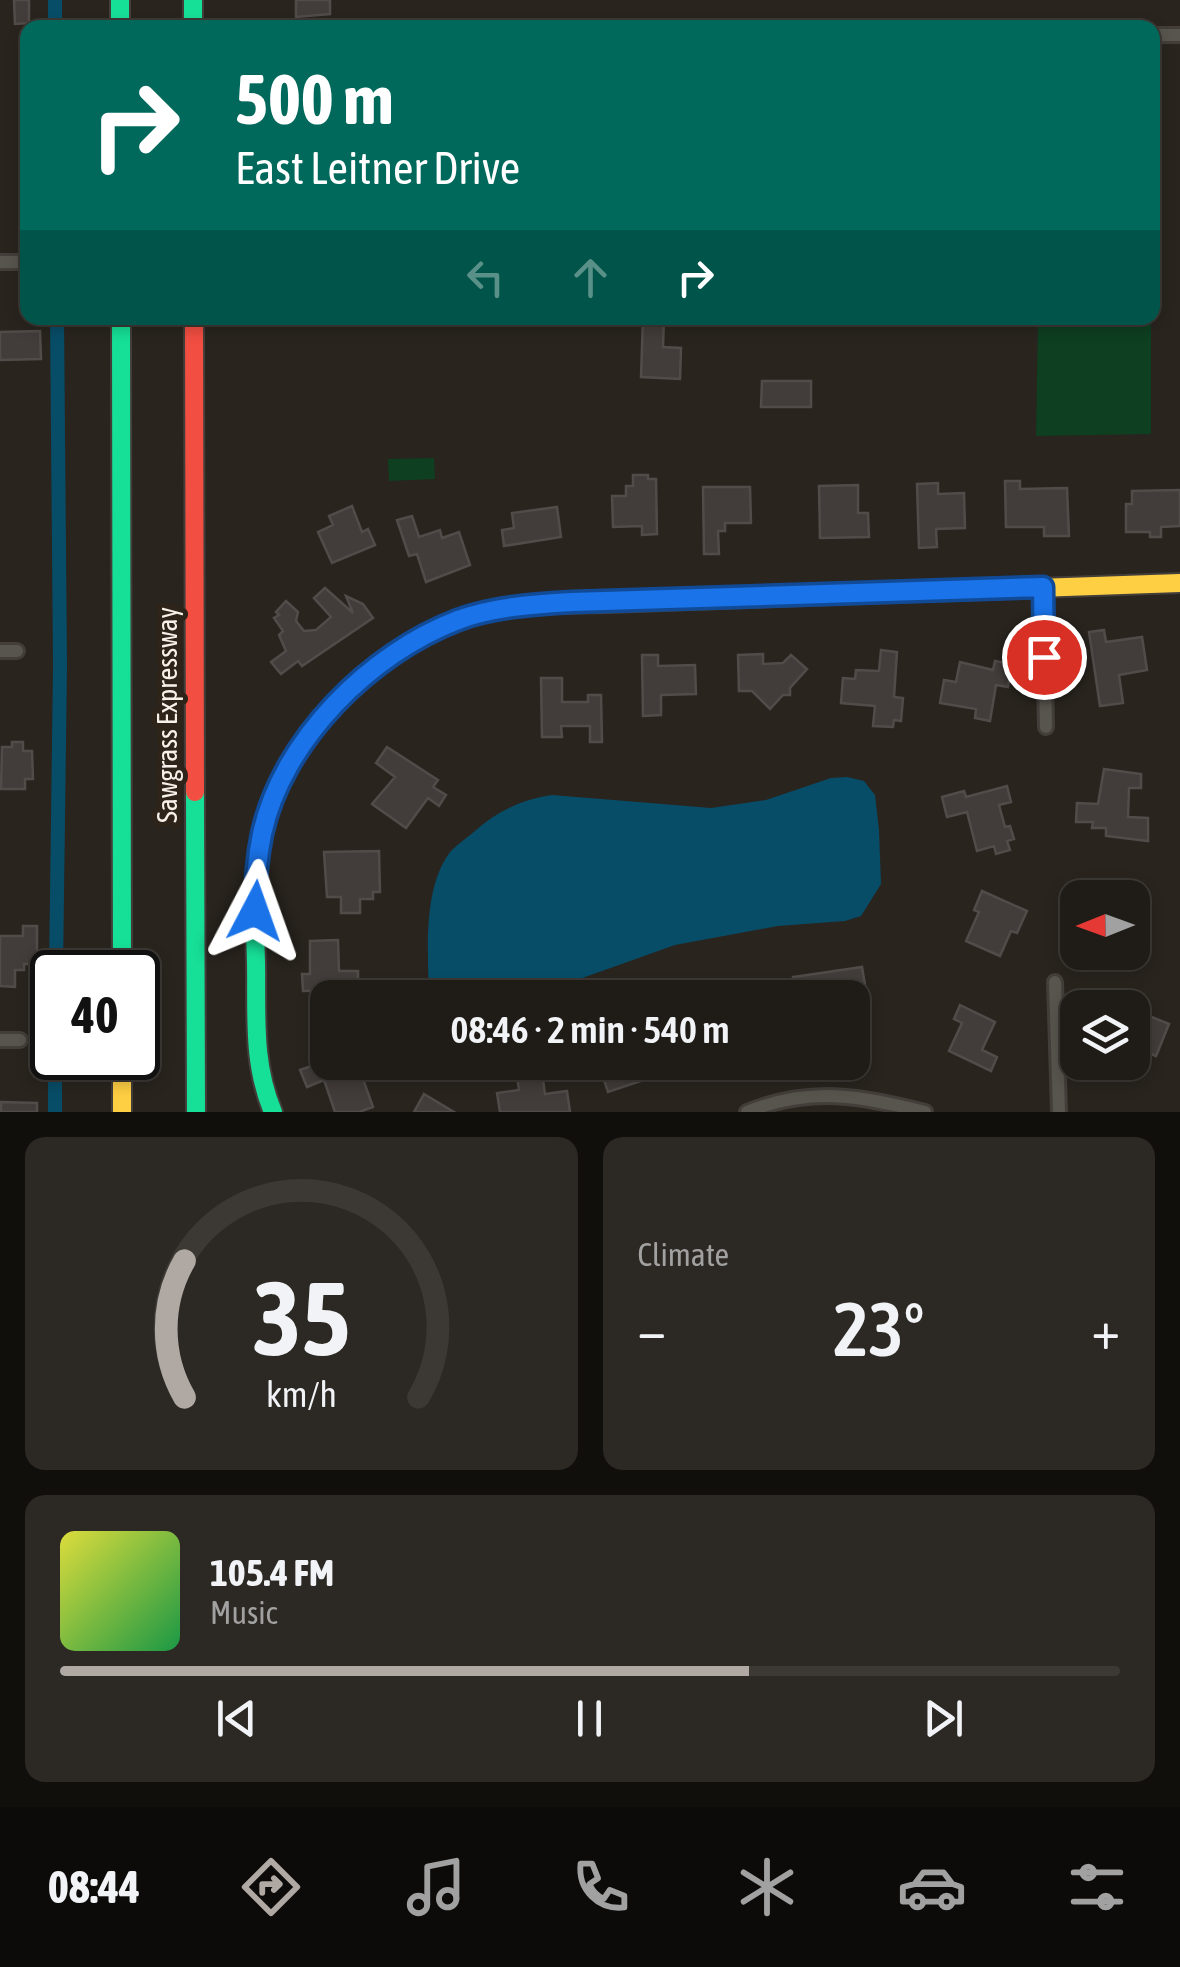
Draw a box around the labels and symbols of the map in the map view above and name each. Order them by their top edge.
street label: Sawgrass Expressway [151,607,183,823]
pin [1002,615,1087,700]
position arrow [203,859,307,963]
north arrow [1060,880,1150,970]
speed limit sign: 40 [30,950,160,1080]

